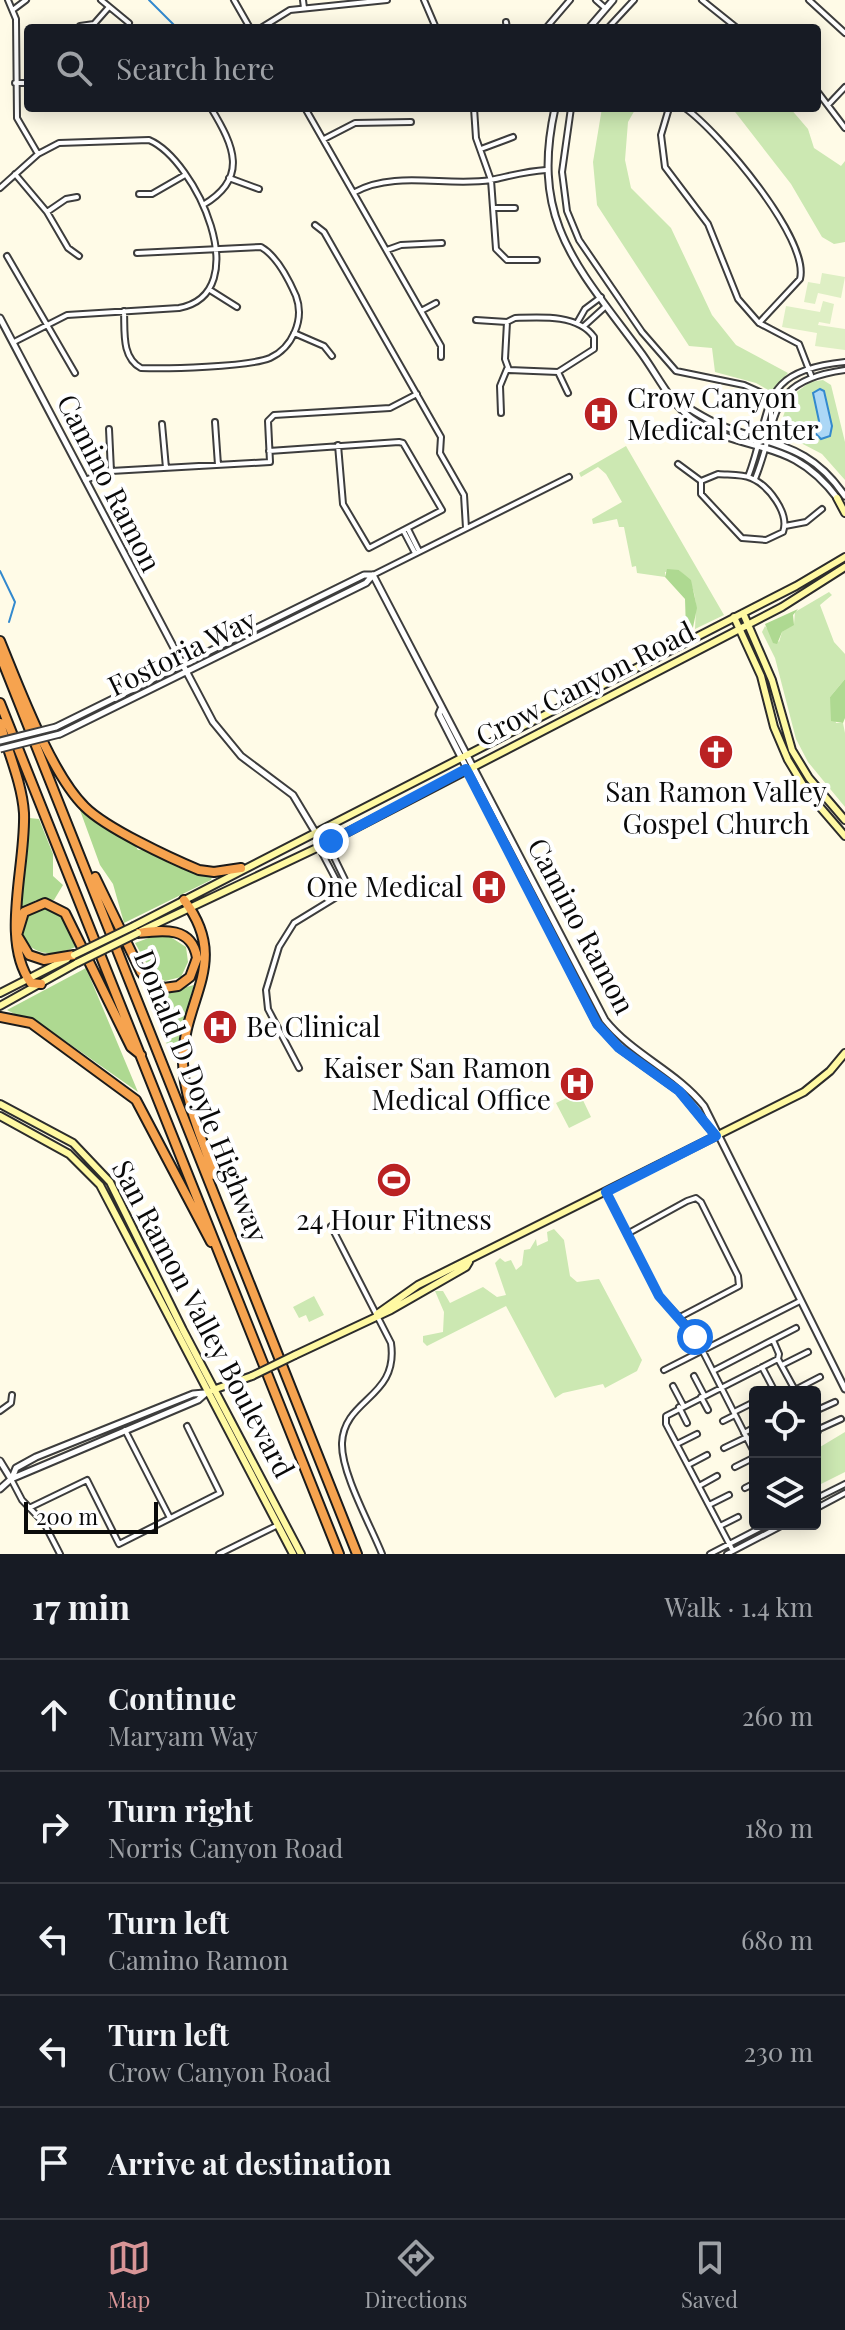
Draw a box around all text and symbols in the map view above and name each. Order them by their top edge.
search box [24,24,821,112]
icon: search [52,46,96,90]
text: Search here [116,48,275,88]
place label: Crow Canyon Medical Center [627,378,819,447]
street label: Camino Ramon [50,387,171,578]
hospital icon: Crow Canyon Medical Center [582,395,620,433]
street label: Fostoria Way [101,600,262,703]
street label: Crow Canyon Road [469,612,700,754]
church icon: San Ramon Valley Gospel Church [697,733,735,771]
place label: San Ramon Valley Gospel Church [605,772,827,841]
route end [313,823,349,859]
street label: Camino Ramon [520,831,644,1020]
place label: One Medical [306,867,463,904]
hospital icon: One Medical [470,868,508,906]
street label: Donald D Doyle Highway [127,944,278,1247]
place label: Be Clinical [246,1007,381,1044]
hospital icon: Be Clinical [201,1008,239,1046]
place label: Kaiser San Ramon Medical Office [323,1048,551,1117]
hospital icon: Kaiser San Ramon Medical Office [558,1065,596,1103]
street label: San Ramon Valley Boulevard [105,1153,304,1483]
sports icon: 24 Hour Fitness [375,1161,413,1199]
place label: 24 Hour Fitness [296,1200,492,1237]
route start [677,1319,713,1355]
map controls [749,1386,821,1530]
button: locate [749,1386,821,1458]
button: layers [749,1458,821,1530]
scale bar [24,1498,158,1534]
text: 200 m [36,1501,98,1531]
text: 17 min [32,1583,130,1629]
text: Walk · 1.4 km [664,1589,813,1624]
text: Continue [108,1678,236,1718]
icon: ahead [32,1693,76,1737]
text: 260 m [742,1698,813,1733]
text: Maryam Way [108,1718,258,1753]
text: Turn right [108,1790,253,1830]
icon: right [32,1805,76,1849]
text: 180 m [745,1810,813,1845]
text: Norris Canyon Road [108,1830,343,1865]
text: Turn left [108,1902,229,1942]
icon: left [32,1917,76,1961]
text: 680 m [741,1922,813,1957]
text: Camino Ramon [108,1942,288,1977]
text: Turn left [108,2014,229,2054]
icon: left [32,2029,76,2073]
text: 230 m [744,2034,813,2069]
text: Crow Canyon Road [108,2054,331,2089]
icon: arrive [32,2141,76,2185]
text: Arrive at destination [108,2143,391,2183]
tab: Map [107,2236,151,2314]
tab: Directions [364,2236,467,2314]
tab: Saved [681,2236,738,2314]

